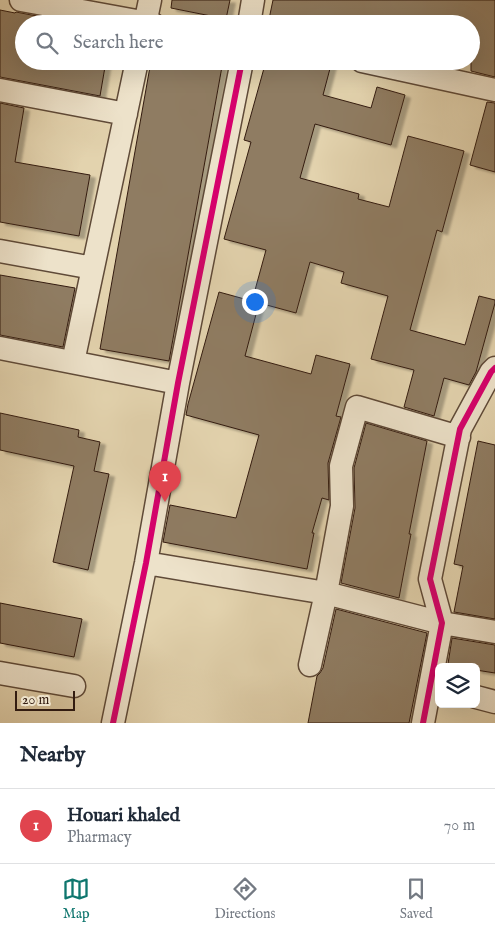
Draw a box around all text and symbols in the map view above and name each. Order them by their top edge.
search box [15,15,480,70]
icon: search [33,29,61,57]
text: Search here [73,31,164,55]
your location [242,289,268,315]
pin: 1 [149,461,181,502]
map controls [435,663,480,708]
button: layers [435,663,480,708]
scale bar [15,688,75,711]
text: 20 m [22,691,49,709]
text: Nearby [20,742,85,769]
text: Houari khaled [67,804,180,828]
text: 1 [33,816,39,836]
text: 70 m [444,816,475,836]
text: Pharmacy [67,828,132,848]
tab: Map [62,875,90,923]
tab: Directions [214,875,275,923]
tab: Saved [400,875,433,923]

